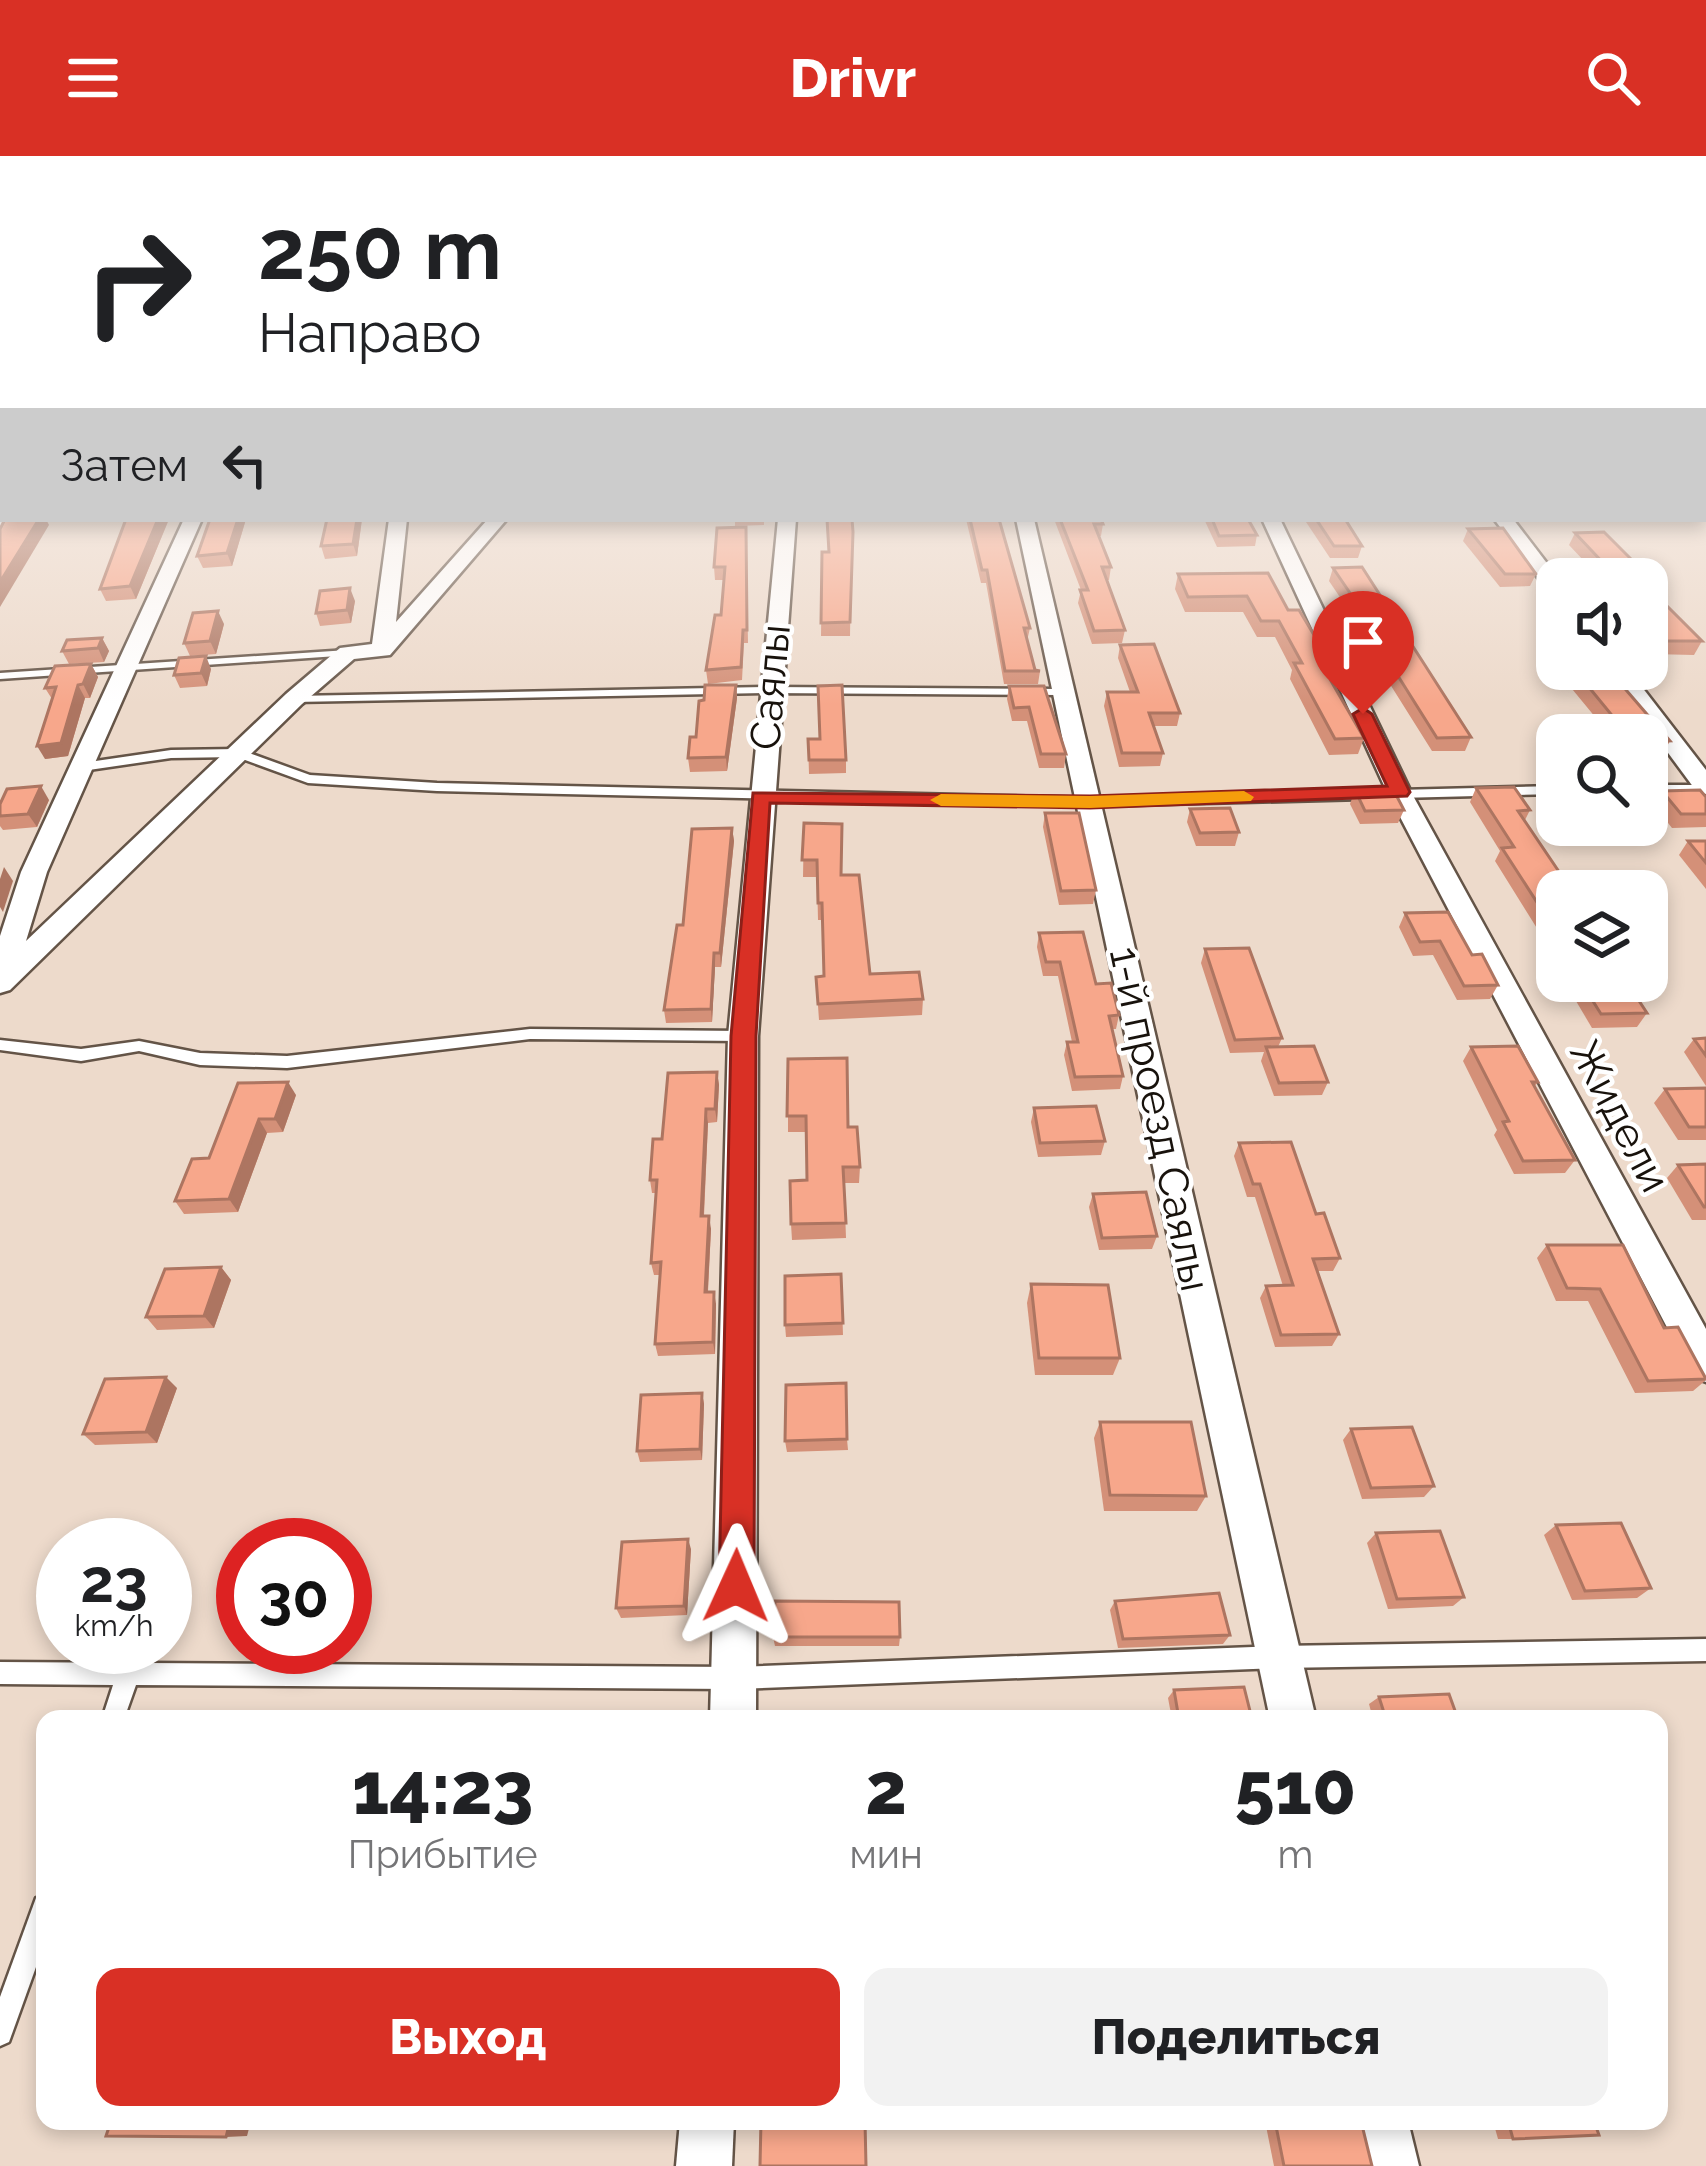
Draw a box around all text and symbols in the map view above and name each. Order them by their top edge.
icon: menu [60,45,126,111]
icon: search [1580,45,1646,111]
text: Drivr [790,46,916,110]
text: 250 m [258,200,502,299]
icon: right [60,204,216,360]
text: Направо [258,301,481,365]
icon: left [212,432,278,498]
text: Затем [60,439,188,492]
map controls [1536,558,1668,1002]
button: sound [1536,558,1668,690]
pin [1312,591,1414,714]
icon: arrive [1330,609,1396,675]
street label: Саялы [740,622,800,752]
button: search [1536,714,1668,846]
button: layers [1536,870,1668,1002]
street label: 1-й проезд Саялы [1100,943,1220,1295]
street label: Жидели [1560,1032,1680,1200]
speed limit sign: 30 [216,1518,372,1674]
position arrow [673,1523,799,1649]
text: 23 [80,1546,148,1616]
text: km/h [74,1608,154,1643]
text: 14:23 [352,1746,533,1831]
text: 2 [865,1746,907,1831]
text: 510 [1235,1746,1356,1831]
text: Прибытие [348,1831,538,1877]
text: мин [849,1831,923,1877]
text: m [1277,1831,1313,1877]
button: Выход [96,1968,840,2106]
button: Поделиться [864,1968,1608,2106]

